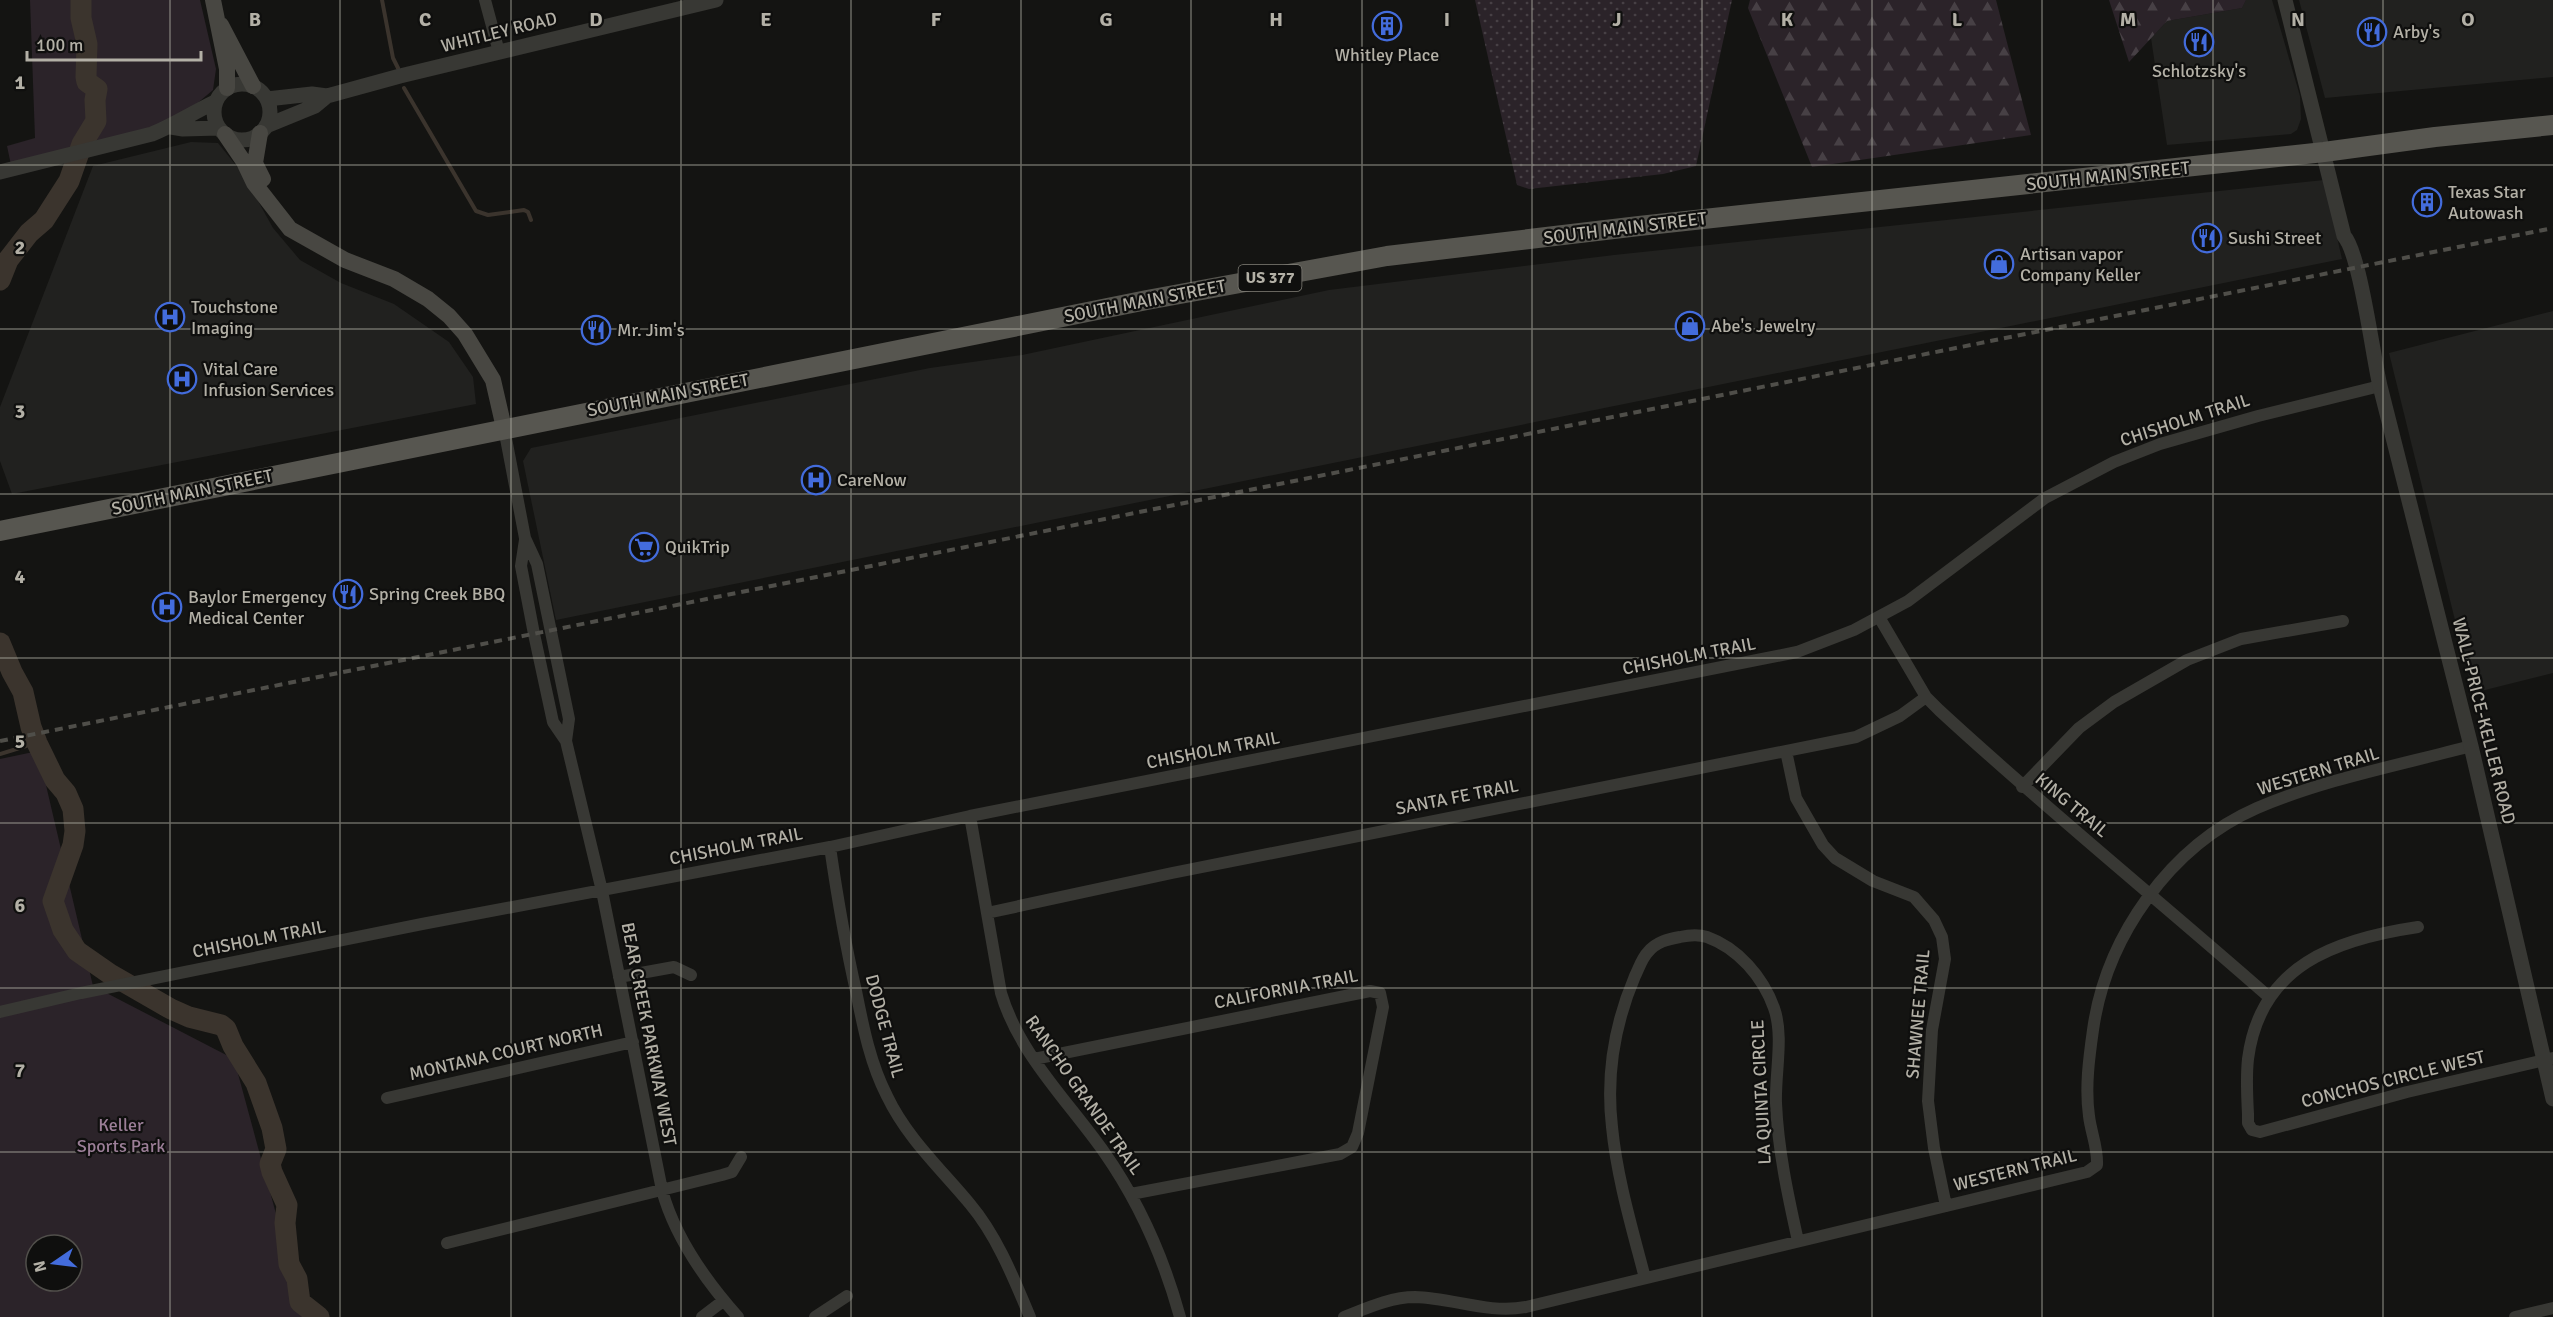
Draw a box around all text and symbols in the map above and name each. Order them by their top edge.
text: B [249,7,261,32]
text: C [419,7,431,32]
street label: WHITLEY ROAD [439,7,559,57]
text: D [589,7,603,32]
text: E [760,7,772,32]
text: F [931,7,942,32]
text: G [1099,7,1113,32]
text: H [1269,7,1283,32]
text: I [1444,7,1450,32]
text: J [1612,7,1622,32]
text: K [1781,7,1794,32]
text: L [1952,7,1963,32]
text: M [2120,7,2136,32]
text: N [2291,7,2305,32]
text: O [2461,7,2475,32]
building icon: Whitley Place [1371,10,1403,42]
restaurant icon: Arby's [2356,16,2388,48]
place label: Arby's [2393,21,2440,43]
scale bar [27,24,201,62]
restaurant icon: Schlotzsky's [2183,26,2215,58]
text: 100 m [36,34,83,56]
place label: Whitley Place [1335,44,1439,66]
place label: Schlotzsky's [2152,60,2246,82]
text: 1 [15,70,26,95]
street label: SOUTH MAIN STREET [2025,156,2191,196]
place label: Texas Star Autowash [2448,181,2526,224]
building icon: Texas Star Autowash [2411,186,2443,218]
street label: SOUTH MAIN STREET [1542,207,1708,249]
restaurant icon: Sushi Street [2191,222,2223,254]
place label: Sushi Street [2228,227,2321,249]
text: 2 [15,235,25,260]
place label: Artisan vapor Company Keller [2020,243,2141,286]
shop icon: Artisan vapor Company Keller [1983,248,2015,280]
road number: US 377 [1238,265,1302,291]
street label: SOUTH MAIN STREET [1062,275,1228,327]
place label: Touchstone Imaging [191,296,278,339]
hospital icon: Touchstone Imaging [154,301,186,333]
shop icon: Abe's Jewelry [1674,310,1706,342]
restaurant icon: Mr. Jim's [580,314,612,346]
place label: Abe's Jewelry [1711,315,1816,337]
place label: Mr. Jim's [617,319,685,341]
place label: Vital Care Infusion Services [203,358,334,401]
hospital icon: Vital Care Infusion Services [166,363,198,395]
street label: SOUTH MAIN STREET [585,369,751,421]
street label: CHISHOLM TRAIL [2117,389,2253,451]
text: 3 [15,399,25,424]
street label: SOUTH MAIN STREET [109,464,275,520]
hospital icon: CareNow [800,464,832,496]
place label: CareNow [837,469,907,491]
supermarket icon: QuikTrip [628,531,660,563]
place label: QuikTrip [665,536,730,558]
text: 4 [15,564,26,589]
restaurant icon: Spring Creek BBQ [332,578,364,610]
place label: Spring Creek BBQ [369,583,505,605]
place label: Baylor Emergency Medical Center [188,586,327,629]
hospital icon: Baylor Emergency Medical Center [151,591,183,623]
street label: WALL-PRICE-KELLER ROAD [2448,615,2520,827]
street label: CHISHOLM TRAIL [1621,632,1757,680]
street label: CHISHOLM TRAIL [1145,726,1281,774]
text: 5 [15,729,25,754]
street label: WESTERN TRAIL [2254,742,2382,800]
street label: KING TRAIL [2031,768,2113,842]
street label: SANTA FE TRAIL [1394,774,1520,820]
street label: CHISHOLM TRAIL [668,822,804,870]
text: 6 [15,893,26,918]
street label: CHISHOLM TRAIL [191,915,327,963]
street label: BEAR CREEK PARKWAY WEST [617,920,681,1148]
street label: SHAWNEE TRAIL [1901,948,1935,1080]
street label: CALIFORNIA TRAIL [1212,964,1360,1014]
street label: DODGE TRAIL [861,972,909,1080]
street label: RANCHO GRANDE TRAIL [1021,1011,1147,1179]
street label: MONTANA COURT NORTH [407,1019,605,1085]
street label: LA QUINTA CIRCLE [1746,1019,1776,1165]
street label: CONCHOS CIRCLE WEST [2299,1046,2487,1112]
text: 7 [15,1058,26,1083]
park label: Keller Sports Park [77,1114,165,1157]
street label: WESTERN TRAIL [1951,1144,2079,1196]
north arrow [24,1233,84,1293]
text: N [29,1259,51,1274]

